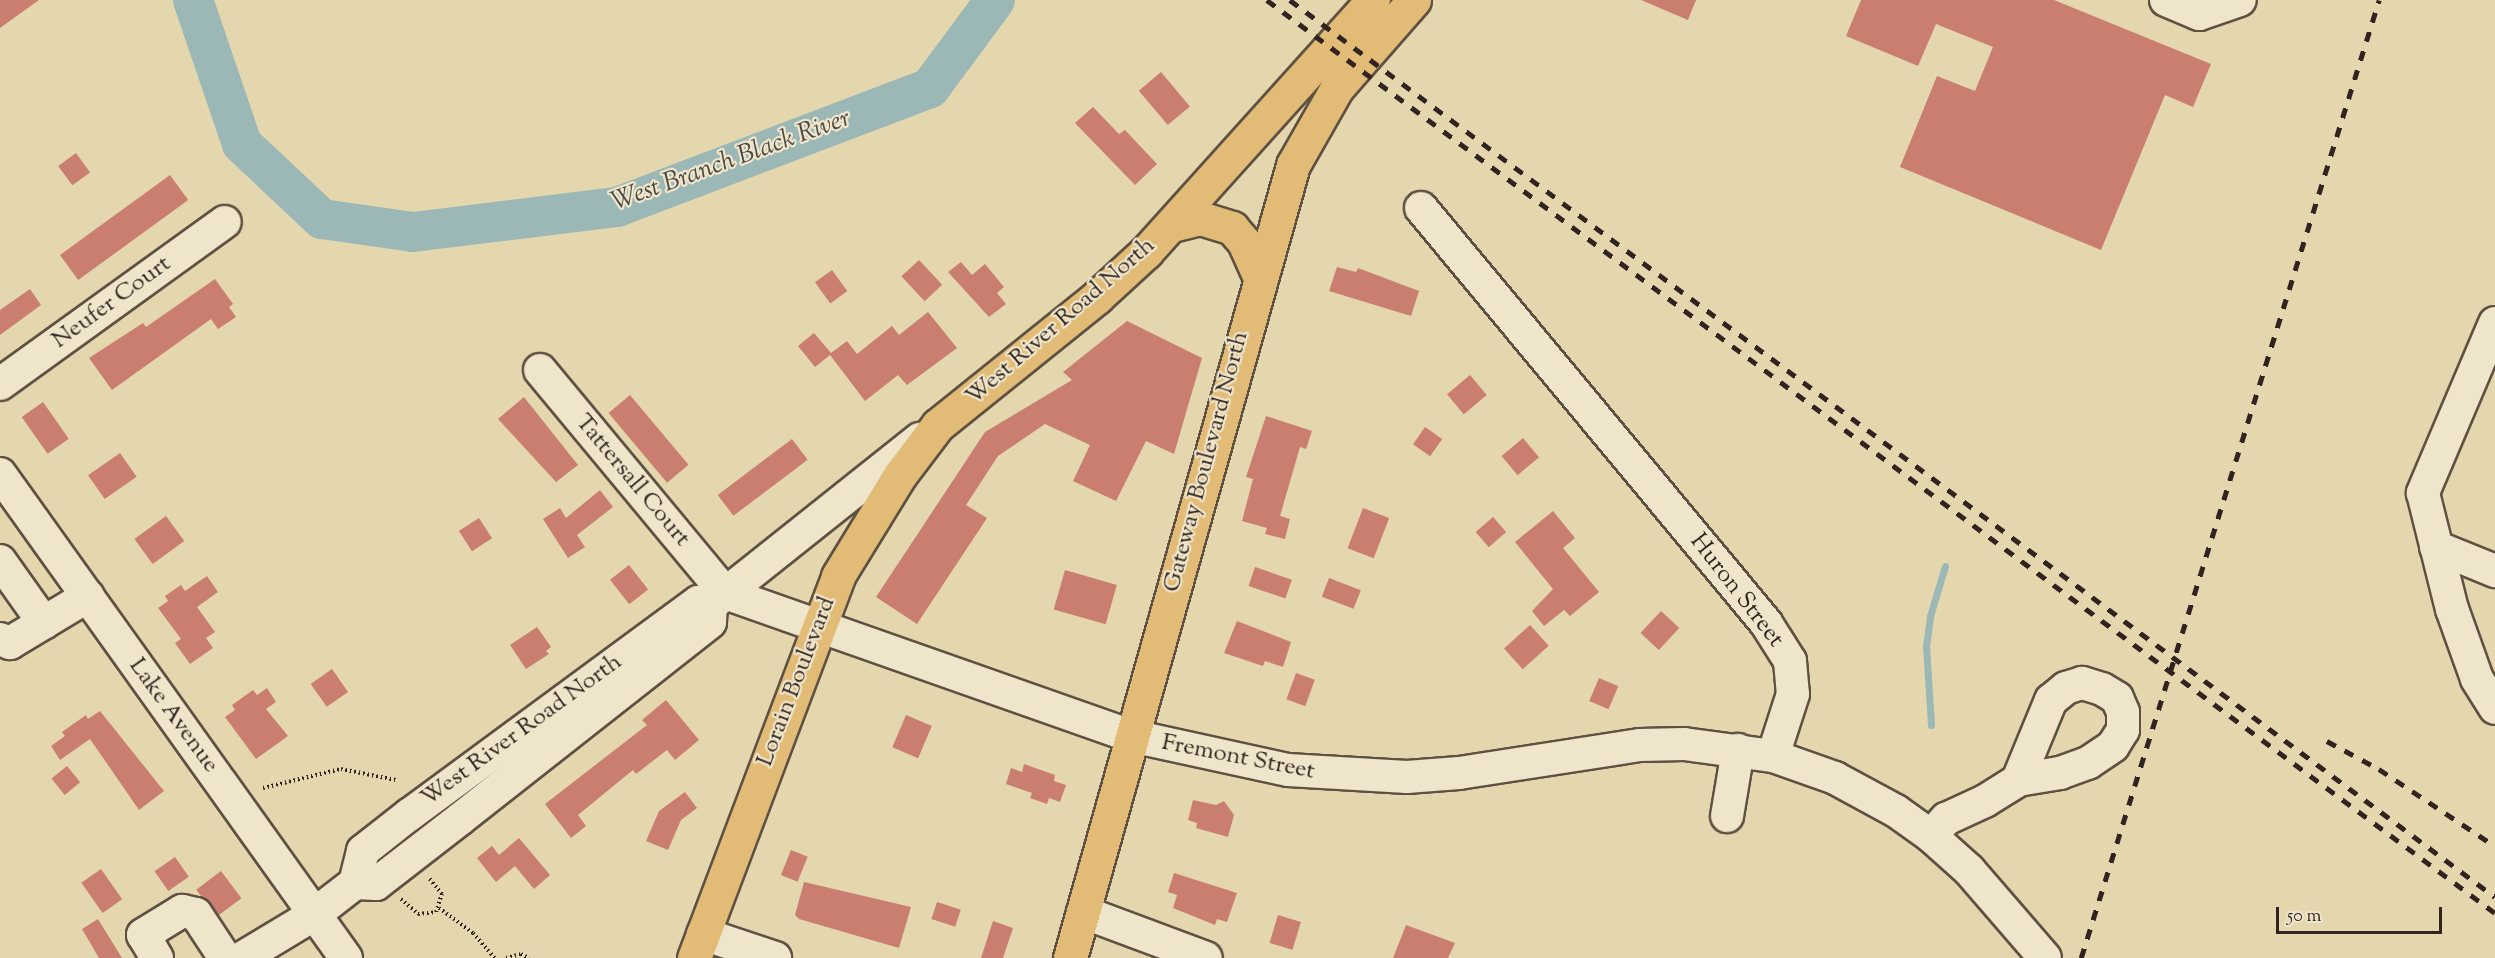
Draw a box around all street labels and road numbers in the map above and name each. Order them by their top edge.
street label: West River Road North [960,232,1162,412]
street label: Neufer Court [47,250,177,356]
street label: Gateway Boulevard North [1158,328,1256,596]
street label: Tattersall Court [568,409,696,553]
street label: Huron Street [1683,528,1789,654]
street label: Lorain Boulevard [751,593,843,771]
street label: West River Road North [416,648,628,814]
street label: Lake Avenue [122,653,224,779]
street label: Fremont Street [1159,729,1317,787]

